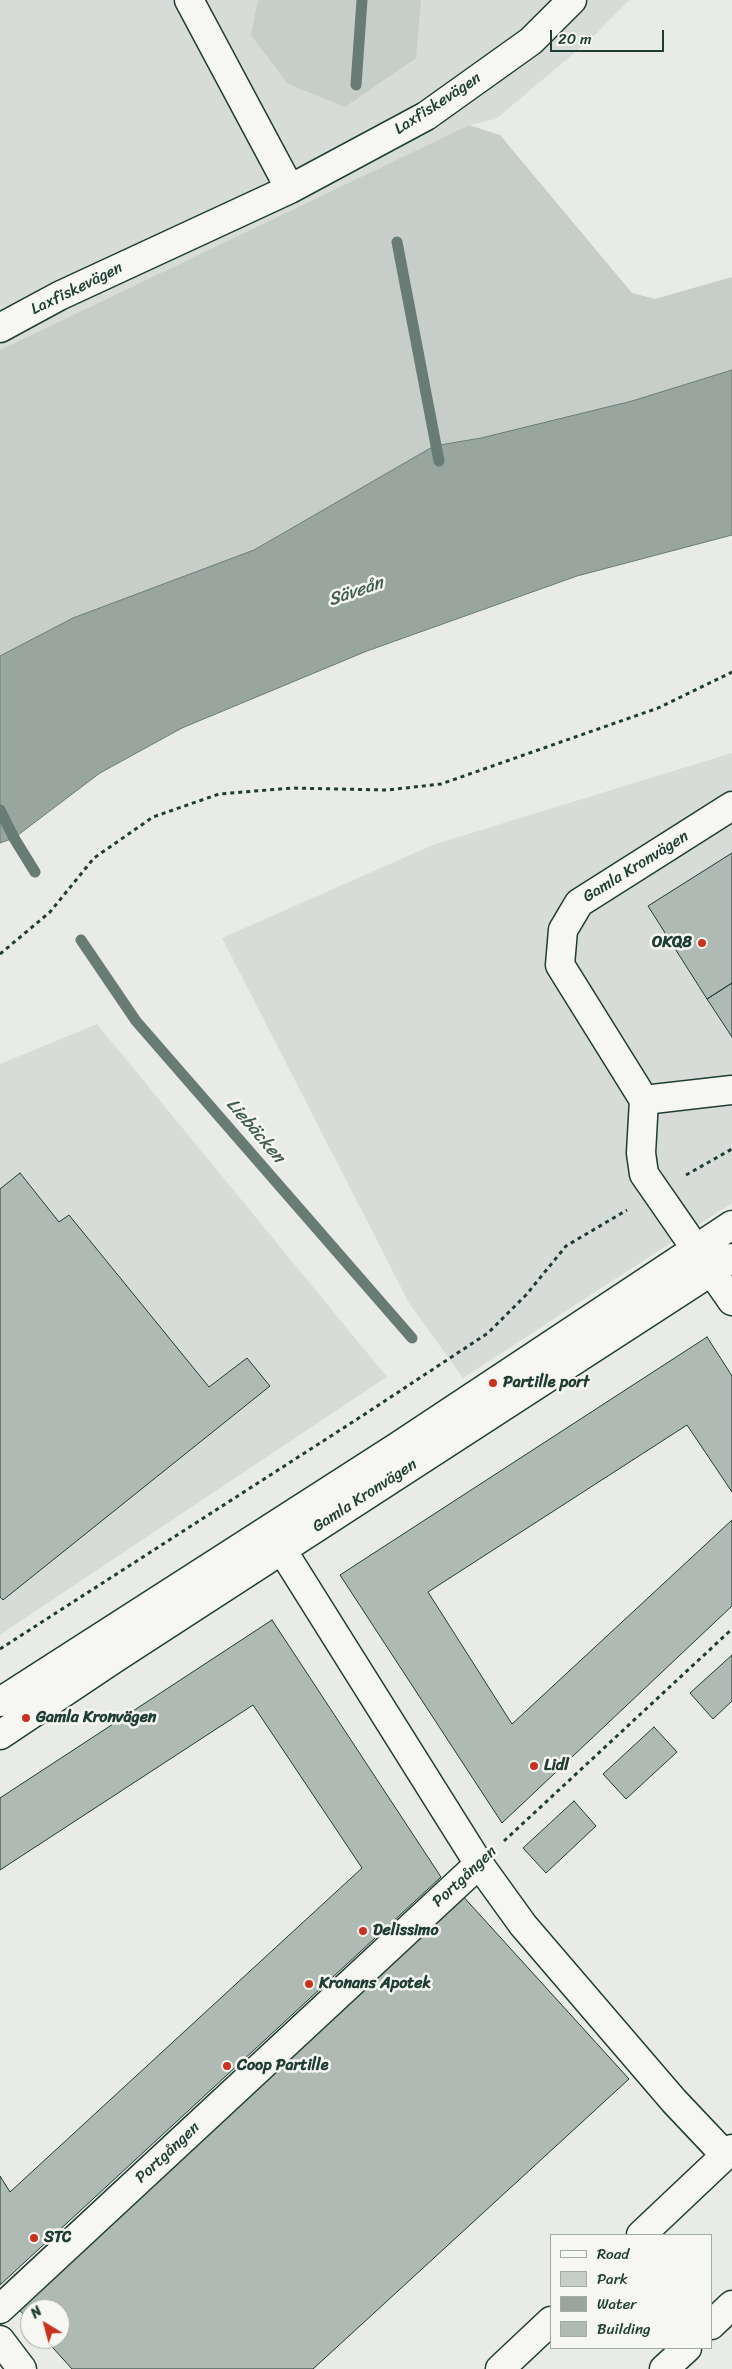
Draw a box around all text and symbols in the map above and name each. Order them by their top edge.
scale bar [552,20,666,52]
text: 20 m [558,26,592,52]
street label: Laxfiskevägen [391,69,485,139]
street label: Laxfiskevägen [28,259,126,319]
water label: Säveån [326,573,386,611]
street label: Gamla Kronvägen [580,827,692,907]
place label: OKQ8 [652,933,692,953]
marker: OKQ8 [696,937,708,949]
water label: Liebäcken [221,1094,289,1168]
place label: Partille port [503,1373,589,1393]
marker: Partille port [487,1377,499,1389]
street label: Gamla Kronvägen [309,1455,421,1537]
place label: Gamla Kronvägen [36,1708,156,1728]
marker: Gamla Kronvägen [20,1712,32,1724]
place label: Lidl [544,1756,569,1776]
marker: Lidl [528,1760,540,1772]
street label: Portgången [429,1842,501,1912]
place label: Delissimo [373,1921,439,1941]
marker: Delissimo [357,1925,369,1937]
place label: Kronans Apotek [319,1974,431,1994]
marker: Kronans Apotek [303,1978,315,1990]
place label: Coop Partille [237,2056,328,2076]
marker: Coop Partille [221,2060,233,2072]
street label: Portgången [132,2118,204,2188]
place label: STC [44,2228,71,2248]
marker: STC [28,2232,40,2244]
legend [550,2234,712,2349]
text: Road [597,2241,629,2267]
text: Park [597,2266,628,2292]
text: Water [597,2291,637,2317]
north arrow [20,2299,70,2349]
text: N [25,2300,48,2325]
text: Building [597,2316,651,2342]

